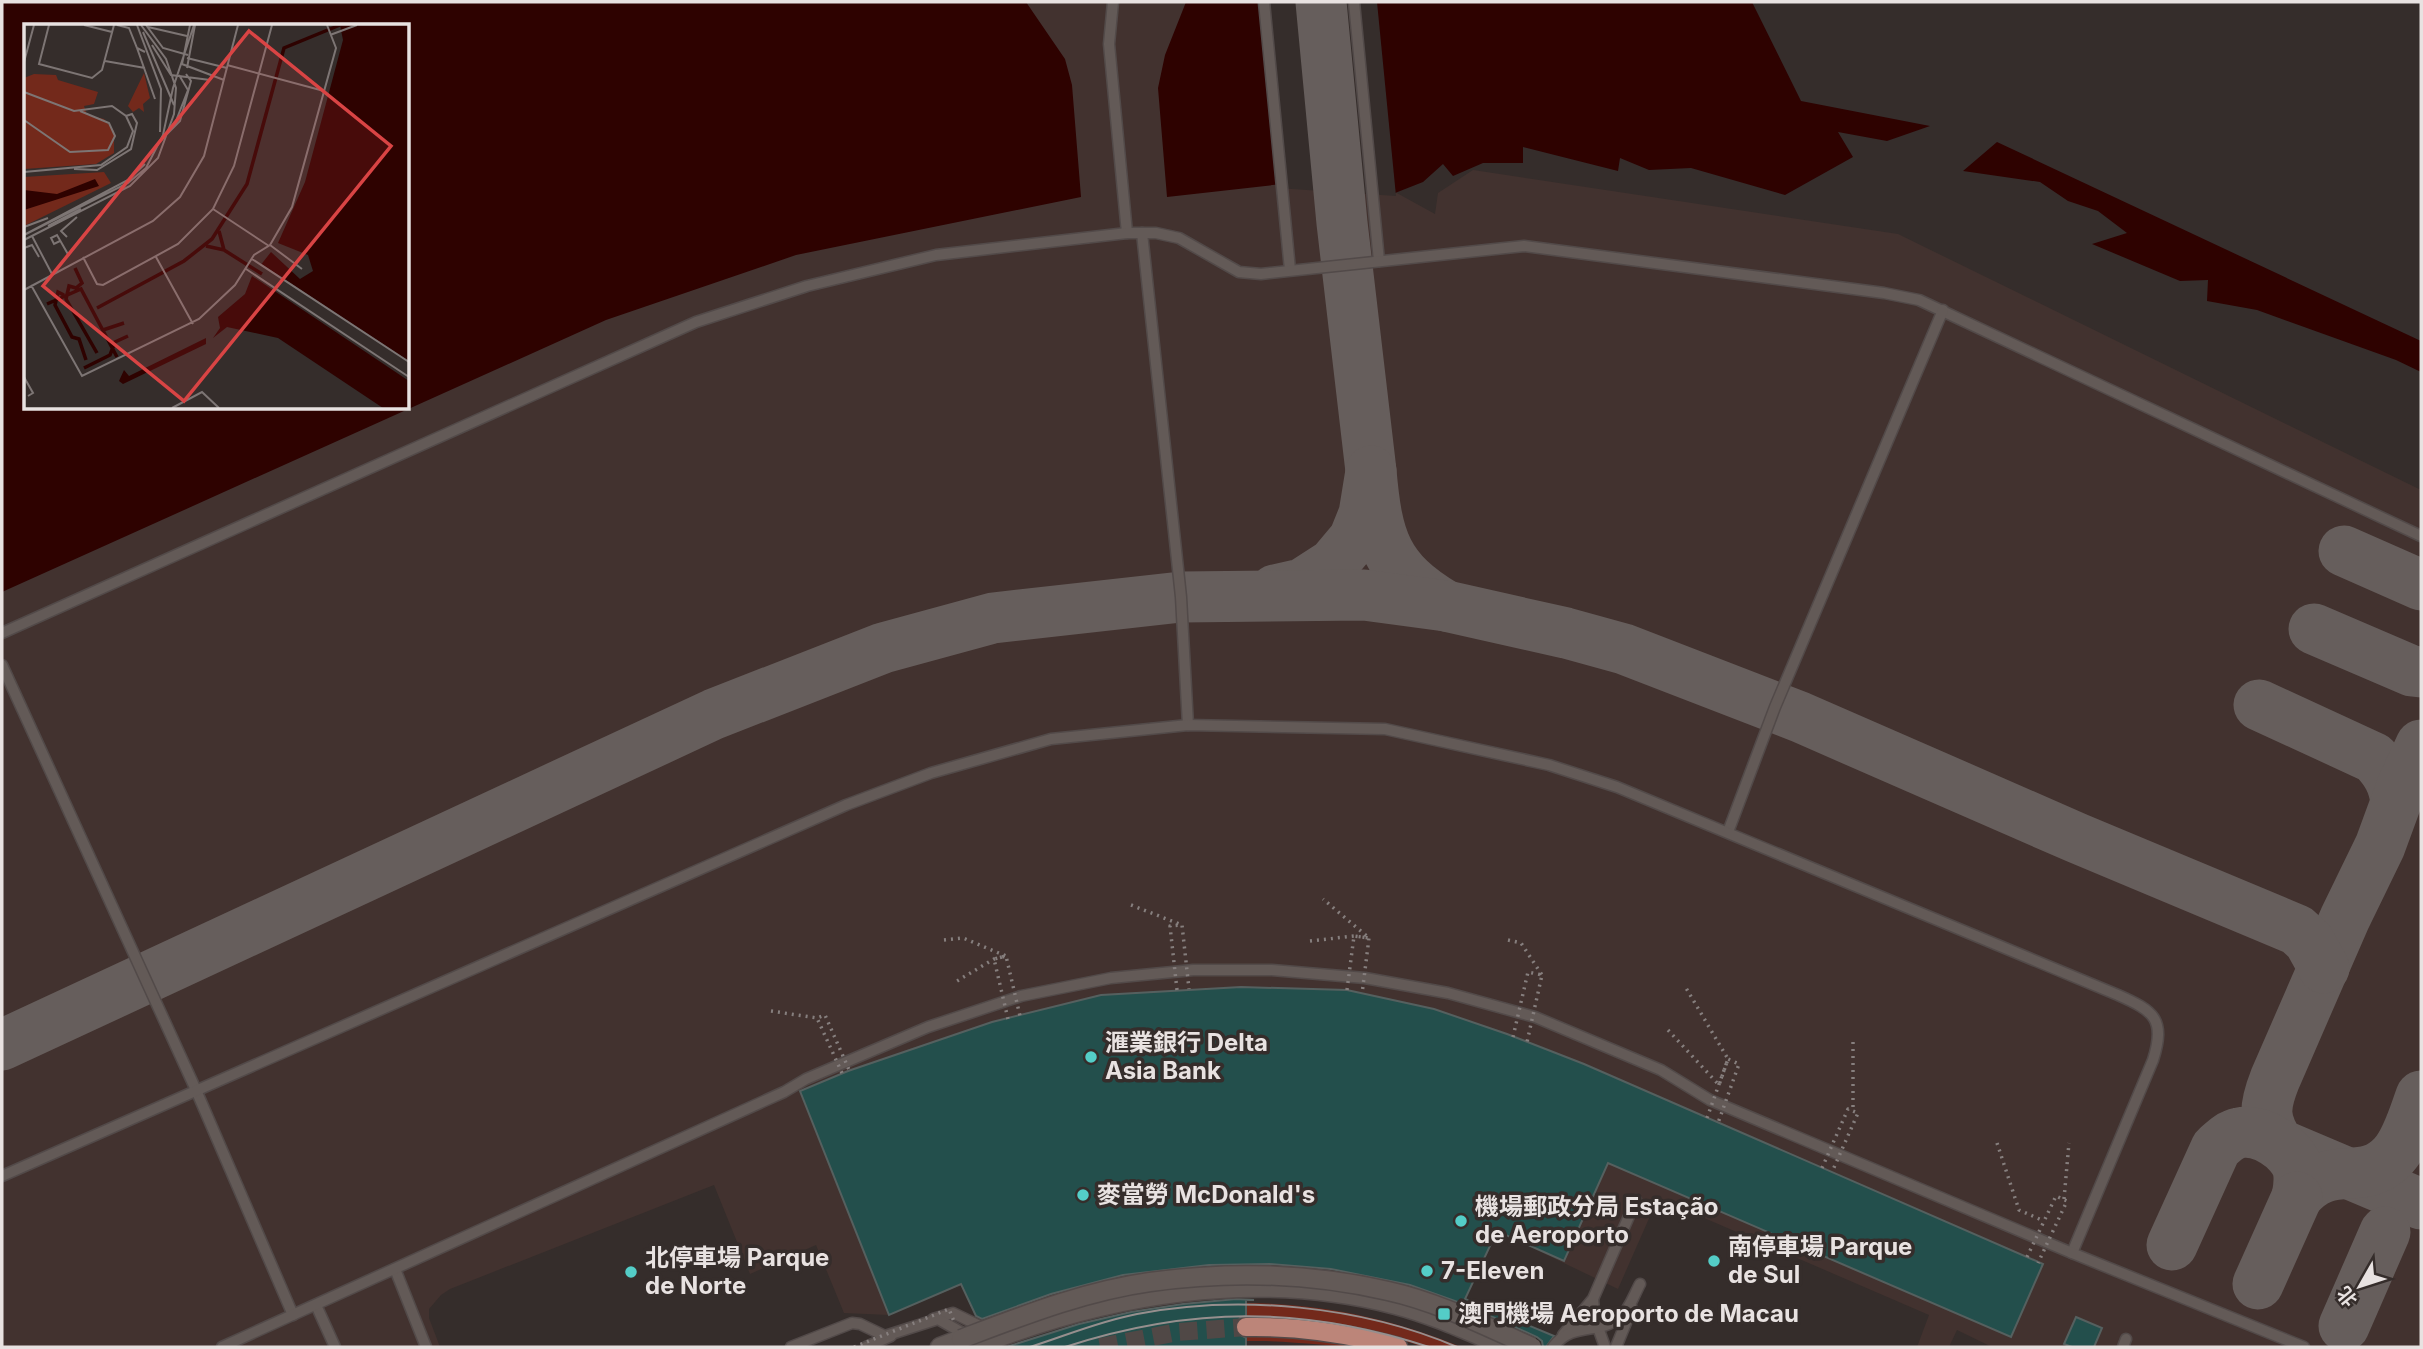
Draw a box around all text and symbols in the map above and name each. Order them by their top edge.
inset map [24,24,410,410]
place label: 滙業銀行 Delta Asia Bank [1105,1028,1268,1085]
marker: 滙業銀行 Delta Asia Bank [1083,1049,1099,1065]
place label: 麥當勞 McDonald's [1097,1180,1315,1209]
marker: 麥當勞 McDonald's [1075,1187,1091,1203]
place label: 機場郵政分局 Estação de Aeroporto [1475,1192,1719,1249]
marker: 機場郵政分局 Estação de Aeroporto [1453,1213,1469,1229]
place label: 南停車場 Parque de Sul [1728,1232,1912,1289]
place label: 北停車場 Parque de Norte [645,1243,829,1300]
north arrow [2325,1251,2395,1321]
marker: 南停車場 Parque de Sul [1706,1253,1722,1269]
place label: 7-Eleven [1441,1256,1544,1285]
marker: 7-Eleven [1419,1263,1435,1279]
marker: 北停車場 Parque de Norte [623,1264,639,1280]
text: 北 [2332,1282,2362,1311]
place label: 澳門機場 Aeroporto de Macau [1458,1299,1799,1328]
marker: 澳門機場 Aeroporto de Macau [1436,1306,1452,1322]

